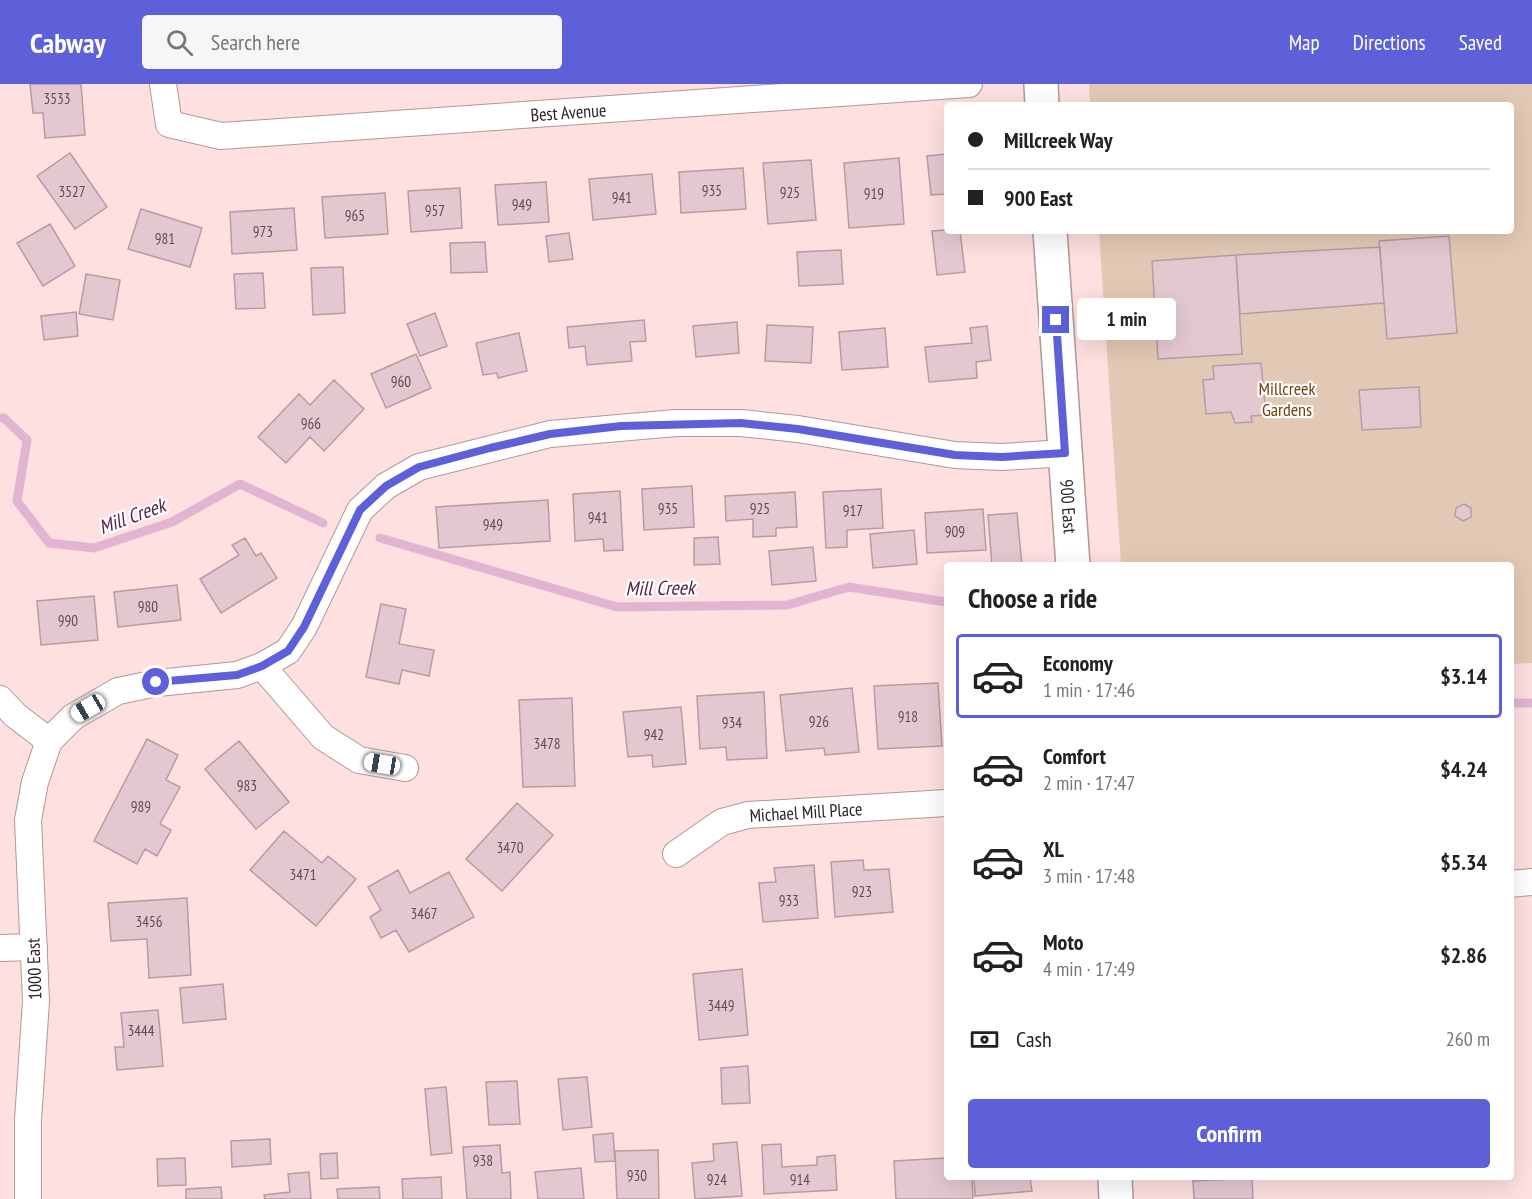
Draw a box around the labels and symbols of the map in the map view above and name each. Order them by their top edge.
house number: 3533 [43,89,71,108]
street label: Best Avenue [530,98,607,126]
house number: 935 [702,181,722,200]
house number: 3527 [58,182,86,201]
house number: 925 [780,183,800,202]
house number: 919 [864,184,884,203]
house number: 941 [612,188,632,207]
house number: 949 [512,195,532,214]
house number: 957 [425,201,445,220]
house number: 965 [345,206,365,225]
house number: 973 [253,222,273,241]
house number: 981 [155,229,175,248]
callout: 1 min [1077,299,1176,341]
route end [1042,306,1069,333]
house number: 960 [391,372,411,391]
park label: Millcreek Gardens [1259,377,1315,421]
house number: 966 [301,414,321,433]
street label: 900 East [1056,479,1082,534]
water label: Mill Creek [95,491,171,540]
house number: 935 [658,499,678,518]
house number: 925 [750,499,770,518]
house number: 917 [843,501,863,520]
house number: 941 [588,508,608,527]
house number: 949 [483,515,503,534]
house number: 909 [945,522,965,541]
water label: Mill Creek [625,574,697,602]
house number: 980 [138,597,158,616]
house number: 990 [58,611,78,630]
route start [142,668,169,695]
car [68,691,108,725]
house number: 918 [898,707,918,726]
house number: 926 [809,712,829,731]
house number: 934 [722,713,742,732]
house number: 942 [644,725,664,744]
house number: 3478 [533,734,561,753]
car [363,752,401,776]
house number: 983 [237,776,257,795]
house number: 989 [131,797,151,816]
street label: Michael Mill Place [749,797,863,826]
house number: 3470 [496,838,524,857]
house number: 3471 [289,865,317,884]
house number: 923 [852,882,872,901]
house number: 933 [779,891,799,910]
house number: 3467 [410,904,438,923]
house number: 3456 [135,912,163,931]
street label: 1000 East [21,937,47,1000]
house number: 3449 [707,996,735,1015]
house number: 3444 [127,1021,155,1040]
house number: 938 [473,1151,493,1170]
house number: 930 [627,1166,647,1185]
house number: 924 [707,1170,727,1189]
house number: 914 [790,1170,810,1189]

